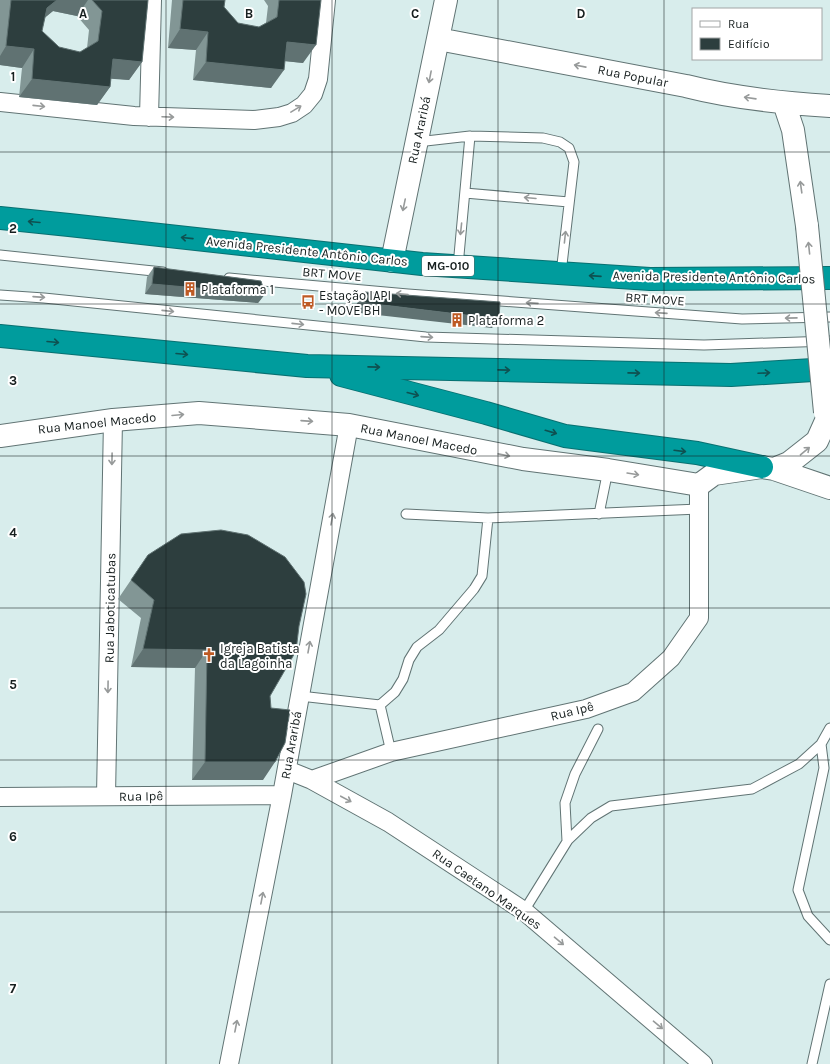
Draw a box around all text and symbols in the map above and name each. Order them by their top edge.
text: A [79,6,87,21]
text: B [245,6,253,21]
text: C [411,6,419,21]
text: D [577,6,586,21]
legend [692,8,822,60]
text: Rua [728,17,749,31]
text: Edifício [728,37,769,51]
one-way arrow [574,62,587,70]
street label: Rua Popular [597,62,670,90]
text: 1 [11,69,15,84]
one-way arrow [425,71,433,84]
one-way arrow [743,94,756,102]
street label: Rua Araribá [405,95,433,165]
one-way arrow [32,103,45,110]
one-way arrow [290,105,302,113]
one-way arrow [161,114,174,121]
one-way arrow [797,181,805,194]
one-way arrow [524,195,537,202]
one-way arrow [399,198,407,211]
one-way arrow [28,218,41,225]
text: 2 [9,221,17,236]
one-way arrow [457,222,465,235]
one-way arrow [561,231,569,244]
street label: Avenida Presidente Antônio Carlos [205,233,409,269]
one-way arrow [181,234,194,242]
one-way arrow [805,242,812,255]
road number: MG-010 [422,256,474,276]
street label: BRT MOVE [302,264,362,284]
street label: Avenida Presidente Antônio Carlos [612,268,816,286]
one-way arrow [589,272,602,279]
building icon: Plataforma 1 [182,281,198,297]
place label: Plataforma 1 [201,282,274,297]
place label: Estação IAPI - MOVE BH [319,288,391,318]
street label: BRT MOVE [625,289,685,309]
one-way arrow [396,290,409,297]
one-way arrow [32,294,45,301]
bus stop icon: Estação IAPI - MOVE BH [300,294,316,310]
one-way arrow [526,300,539,307]
one-way arrow [161,307,174,314]
one-way arrow [655,309,668,316]
building icon: Plataforma 2 [449,312,465,328]
place label: Plataforma 2 [468,313,544,328]
one-way arrow [785,314,798,322]
one-way arrow [291,320,304,328]
one-way arrow [420,333,433,341]
one-way arrow [46,338,59,346]
one-way arrow [175,350,188,358]
one-way arrow [367,363,380,371]
one-way arrow [497,366,510,374]
one-way arrow [627,369,640,376]
one-way arrow [757,369,770,376]
text: 3 [9,373,17,388]
one-way arrow [406,391,419,398]
street label: Rua Manoel Macedo [37,409,157,437]
one-way arrow [171,411,184,418]
one-way arrow [300,418,313,425]
street label: Rua Manoel Macedo [359,420,479,458]
one-way arrow [545,429,558,436]
one-way arrow [800,446,811,455]
one-way arrow [673,447,686,455]
one-way arrow [109,452,116,465]
one-way arrow [497,452,510,460]
one-way arrow [626,470,639,478]
one-way arrow [328,513,336,526]
text: 4 [9,525,17,540]
street label: Rua Jaboticatubas [102,553,118,663]
place label: Igreja Batista da Lagoinha [220,641,300,671]
one-way arrow [305,641,313,654]
church icon: Igreja Batista da Lagoinha [201,647,217,663]
text: 5 [9,677,17,692]
one-way arrow [104,680,112,693]
street label: Rua Ipê [549,698,595,724]
street label: Rua Araribá [278,710,304,780]
street label: Rua Ipê [119,788,163,804]
one-way arrow [340,796,352,803]
text: 6 [9,829,17,844]
street label: Rua Caetano Marques [429,846,545,933]
one-way arrow [258,892,266,905]
one-way arrow [553,936,564,945]
text: 7 [10,981,17,996]
one-way arrow [233,1020,241,1033]
one-way arrow [652,1021,663,1030]

